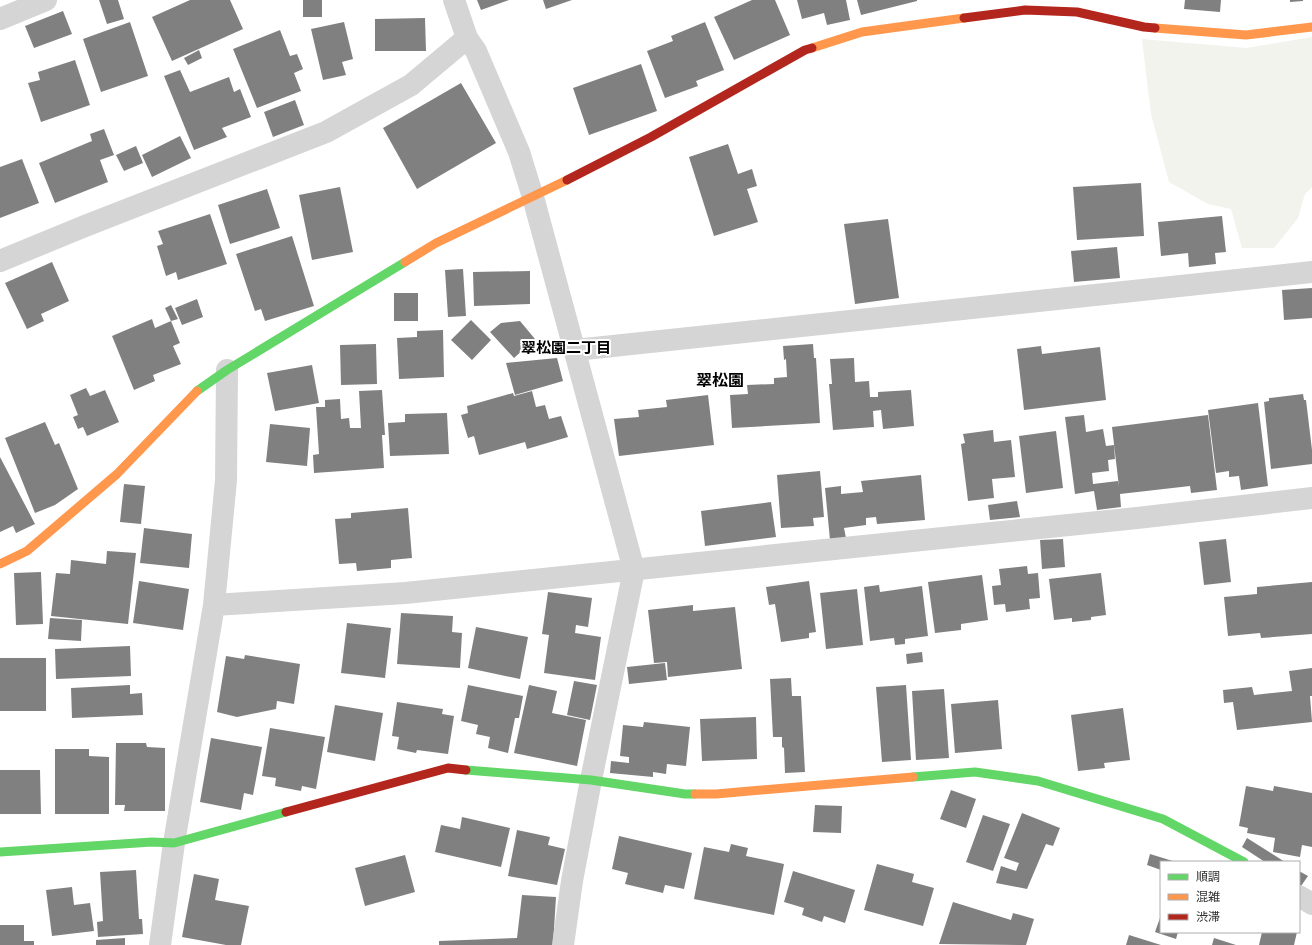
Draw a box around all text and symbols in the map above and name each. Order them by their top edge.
district label: 翠松園二丁目 [521,337,611,358]
district label: 翠松園 [696,369,744,391]
legend [1160,861,1300,933]
text: 順調 [1196,868,1220,885]
text: 混雑 [1196,888,1220,905]
text: 渋滞 [1196,908,1220,925]

